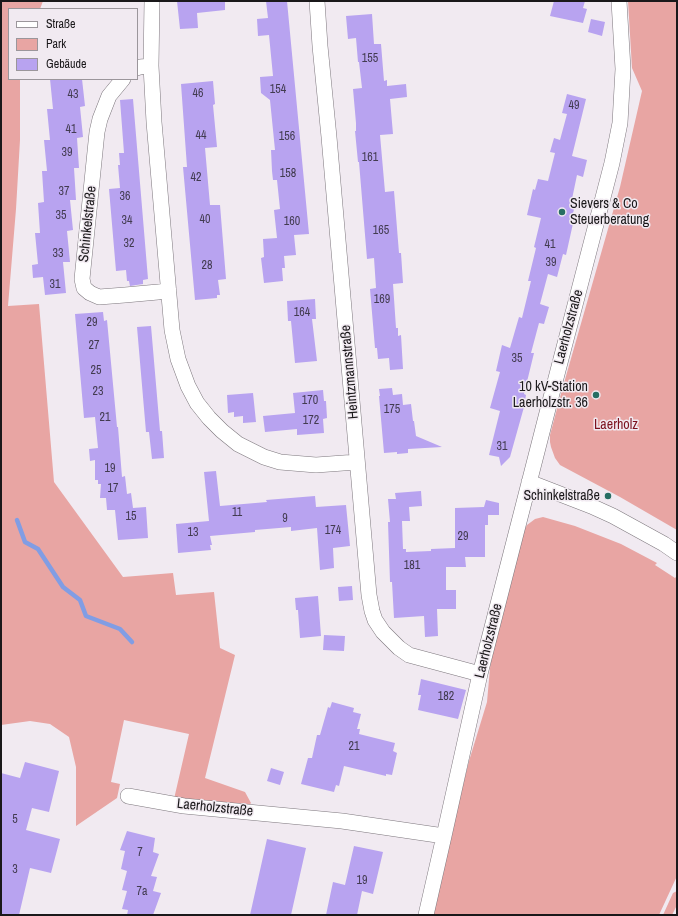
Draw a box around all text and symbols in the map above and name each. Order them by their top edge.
legend [8,8,138,80]
text: Straße [46,16,76,32]
text: Park [46,36,66,52]
house number: 155 [362,52,378,66]
text: Gebäude [46,56,87,72]
house number: 154 [270,83,286,97]
house number: 46 [193,87,203,101]
house number: 43 [68,88,78,102]
house number: 49 [569,99,579,113]
house number: 41 [66,123,76,137]
house number: 44 [196,129,206,143]
house number: 156 [279,130,295,144]
house number: 39 [62,146,72,160]
house number: 161 [362,151,378,165]
house number: 158 [280,167,296,181]
house number: 42 [191,171,201,185]
house number: 37 [59,185,69,199]
street label: Schinkelstraße [76,185,100,263]
house number: 36 [120,190,130,204]
place label: Sievers & Co Steuerberatung [570,196,649,228]
marker: Sievers & Co Steuerberatung [557,207,567,217]
house number: 35 [56,209,66,223]
house number: 40 [200,213,210,227]
house number: 34 [122,214,132,228]
house number: 160 [284,215,300,229]
house number: 165 [373,224,389,238]
house number: 32 [124,237,134,251]
house number: 41 [545,238,555,252]
house number: 33 [53,247,63,261]
house number: 39 [546,256,556,270]
house number: 28 [202,259,212,273]
house number: 31 [50,278,60,292]
street label: Laerholzstraße [551,288,587,366]
house number: 169 [374,293,390,307]
house number: 164 [294,306,310,320]
house number: 29 [87,316,97,330]
street label: Heintzmannstraße [338,324,362,420]
house number: 27 [89,339,99,353]
house number: 35 [512,352,522,366]
house number: 25 [91,364,101,378]
place label: 10 kV-Station Laerholzstr. 36 [513,379,588,412]
house number: 23 [93,385,103,399]
marker: 10 kV-Station Laerholzstr. 36 [591,390,601,400]
house number: 170 [302,394,318,408]
house number: 175 [384,403,400,417]
house number: 21 [100,411,110,425]
house number: 172 [303,414,319,428]
park label: Laerholz [594,417,638,433]
house number: 31 [497,440,507,454]
house number: 19 [105,462,115,476]
house number: 17 [108,482,118,496]
place label: Schinkelstraße [523,488,600,504]
marker: Schinkelstraße [603,491,613,501]
house number: 11 [232,506,242,520]
house number: 15 [126,510,136,524]
house number: 9 [282,512,288,526]
house number: 174 [325,524,341,538]
house number: 13 [188,526,198,540]
house number: 29 [458,530,468,544]
house number: 181 [404,559,420,573]
street label: Laerholzstraße [472,602,506,680]
house number: 182 [438,690,454,704]
house number: 21 [349,740,359,754]
street label: Laerholzstraße [176,796,254,820]
house number: 5 [12,813,18,827]
house number: 7 [137,846,143,860]
house number: 3 [12,863,18,877]
house number: 19 [357,874,367,888]
house number: 7a [137,885,147,899]

